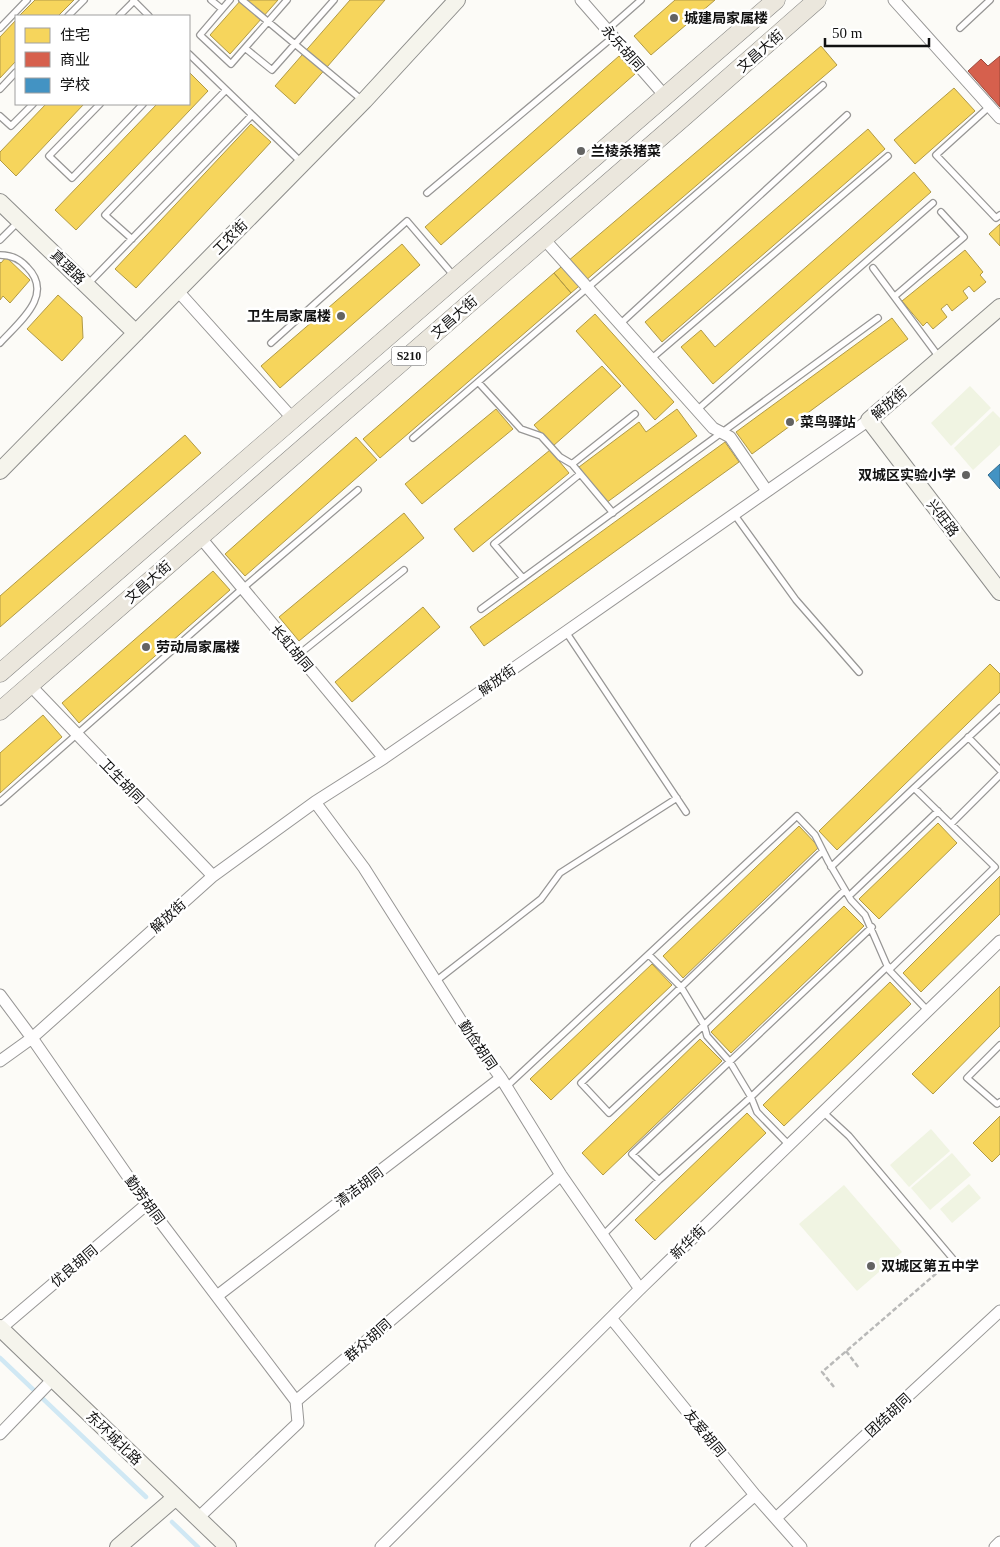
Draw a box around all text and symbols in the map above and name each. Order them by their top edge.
place label: 城建局家属楼 [684,10,768,26]
marker: 城建局家属楼 [668,12,680,24]
legend [15,15,190,105]
scale bar [825,15,929,47]
street label: 永乐胡同 [599,22,647,74]
text: 50 m [832,25,863,41]
text: 住宅 [60,27,90,43]
street label: 文昌大街 [734,27,786,75]
text: 商业 [60,52,90,68]
text: 学校 [60,76,90,93]
place label: 兰棱杀猪菜 [591,143,661,159]
marker: 兰棱杀猪菜 [575,145,587,157]
street label: 工农街 [210,217,251,258]
street label: 真理路 [47,247,88,287]
street label: 文昌大街 [428,293,480,341]
place label: 卫生局家属楼 [247,308,331,324]
marker: 卫生局家属楼 [335,310,347,322]
road number: S210 [392,346,426,366]
street label: 解放街 [869,384,910,423]
place label: 菜鸟驿站 [800,414,856,430]
marker: 菜鸟驿站 [784,416,796,428]
place label: 双城区实验小学 [858,467,956,483]
marker: 双城区实验小学 [960,469,972,481]
street label: 兴旺路 [924,497,961,540]
street label: 文昌大街 [122,558,174,606]
street label: 长虹胡同 [268,622,315,675]
place label: 劳动局家属楼 [156,639,240,655]
marker: 劳动局家属楼 [140,641,152,653]
street label: 解放街 [476,662,519,699]
street label: 卫生胡同 [97,756,146,807]
street label: 解放街 [148,897,189,936]
street label: 勤俭胡同 [456,1018,499,1073]
street label: 清洁胡同 [332,1165,386,1210]
street label: 勤劳胡同 [122,1173,167,1227]
street label: 新华街 [667,1222,709,1262]
street label: 优良胡同 [47,1242,101,1290]
place label: 双城区第五中学 [881,1258,979,1274]
marker: 双城区第五中学 [865,1260,877,1272]
street label: 群众胡同 [342,1316,394,1364]
street label: 团结胡同 [863,1391,914,1440]
street label: 友爱胡同 [681,1407,728,1460]
street label: 东环城北路 [83,1408,145,1468]

